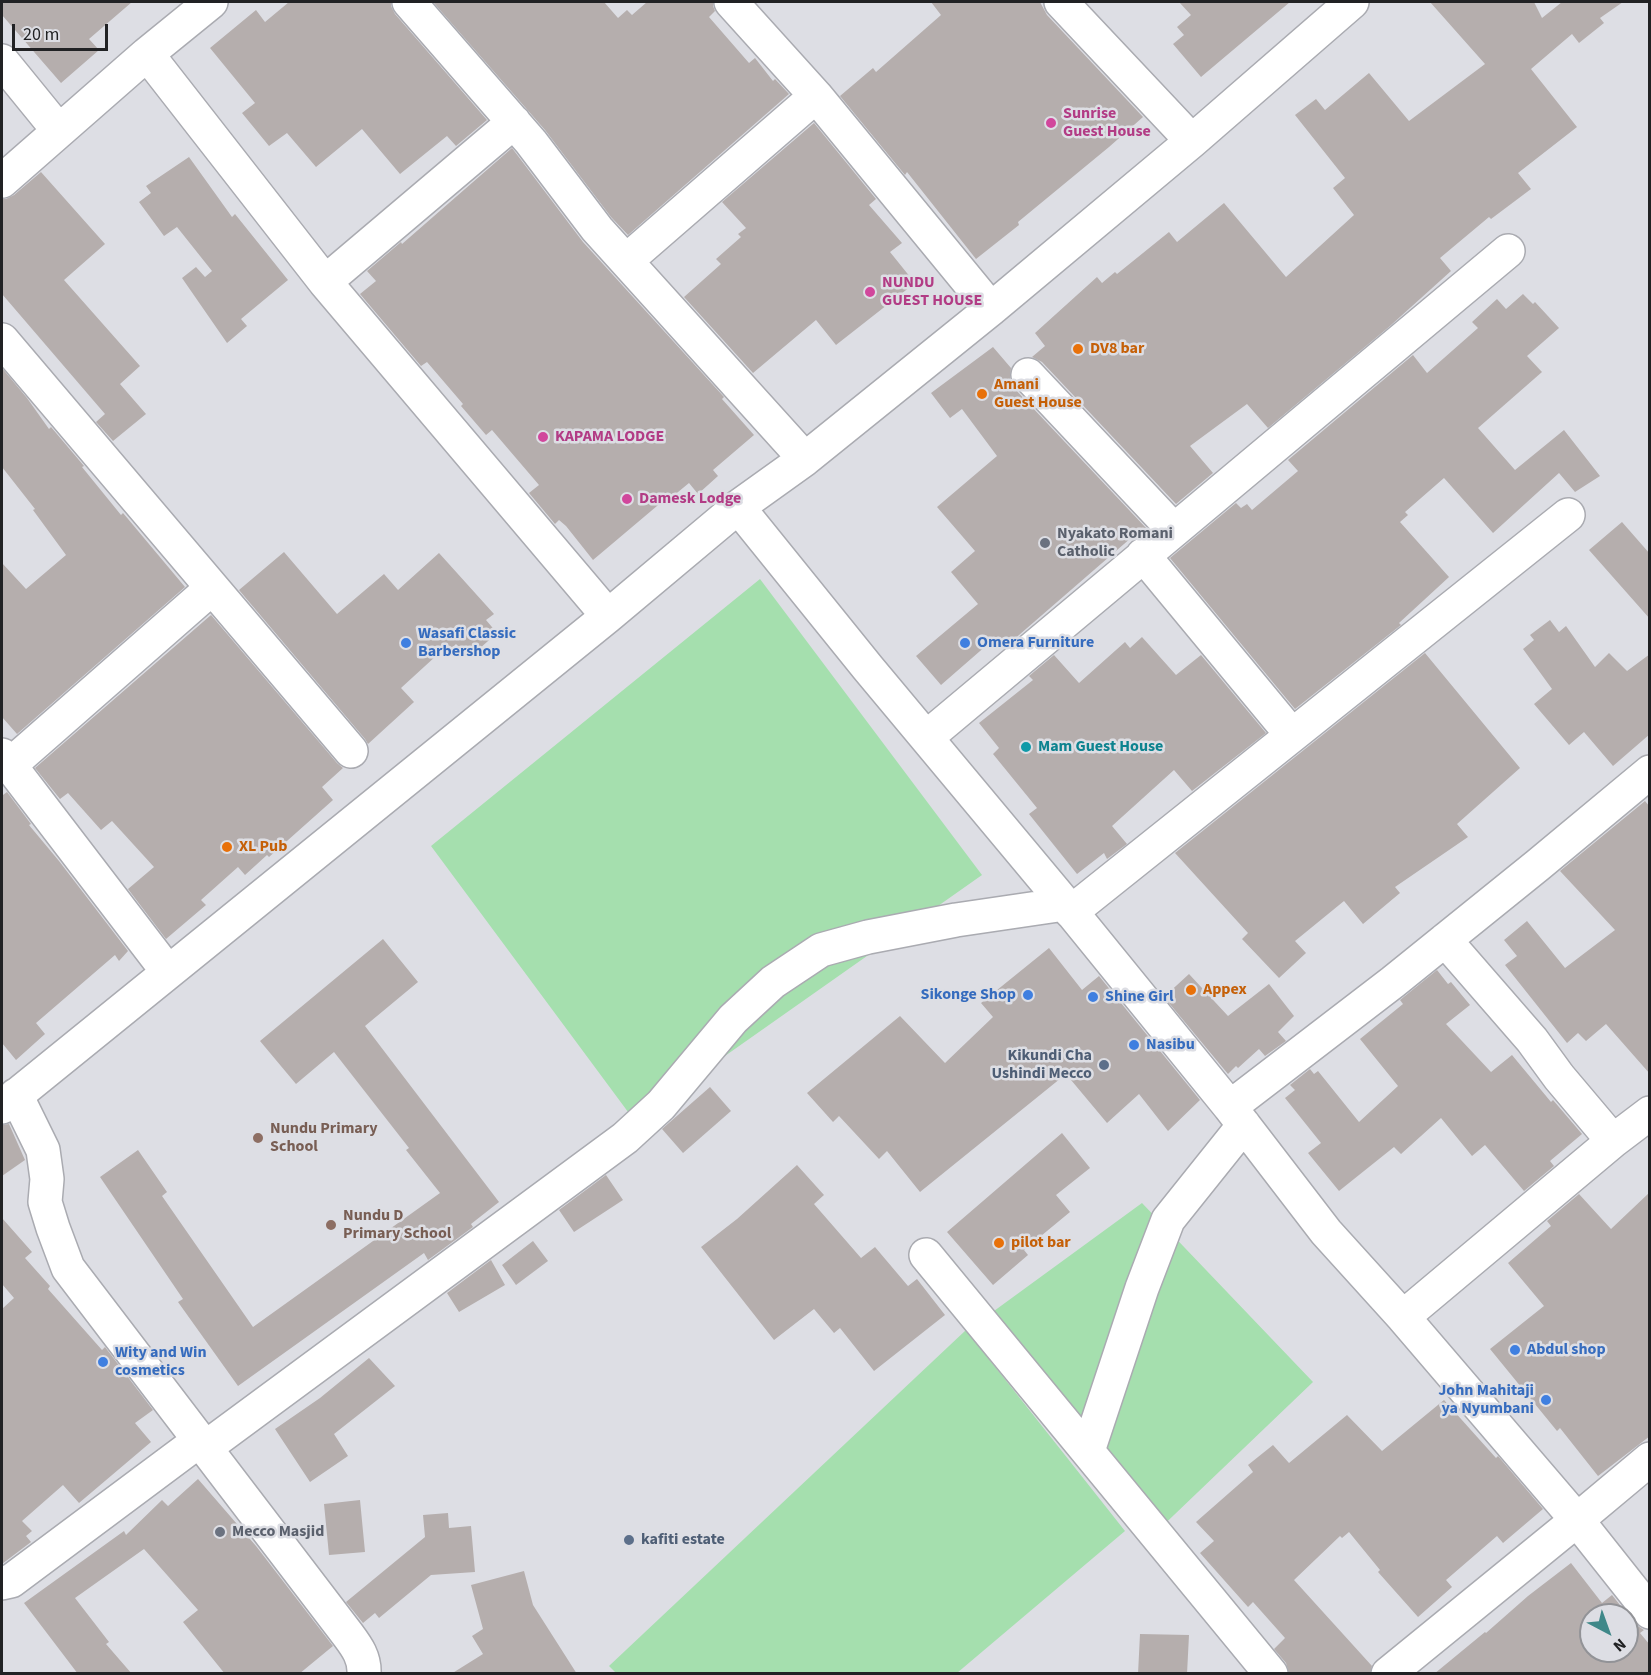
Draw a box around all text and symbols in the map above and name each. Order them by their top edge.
scale bar [15,12,111,50]
text: 20 m [23,22,59,47]
place label: Sunrise Guest House [1063,104,1151,142]
marker: Sunrise Guest House [1044,116,1058,130]
place label: NUNDU GUEST HOUSE [882,273,982,311]
marker: NUNDU GUEST HOUSE [863,285,877,299]
place label: DV8 bar [1090,339,1144,359]
marker: DV8 bar [1071,342,1085,356]
place label: Amani Guest House [994,375,1082,413]
marker: Amani Guest House [975,387,989,401]
place label: KAPAMA LODGE [555,427,664,447]
marker: KAPAMA LODGE [536,430,550,444]
place label: Damesk Lodge [639,489,741,509]
marker: Damesk Lodge [620,492,634,506]
place label: Nyakato Romani Catholic [1057,524,1173,562]
marker: Nyakato Romani Catholic [1038,536,1052,550]
place label: Wasafi Classic Barbershop [418,624,516,662]
place label: Omera Furniture [977,633,1094,653]
marker: Wasafi Classic Barbershop [399,636,413,650]
marker: Omera Furniture [958,636,972,650]
place label: Mam Guest House [1038,737,1163,757]
marker: Mam Guest House [1019,740,1033,754]
place label: XL Pub [239,837,287,857]
marker: XL Pub [220,840,234,854]
place label: Appex [1203,980,1247,1000]
marker: Appex [1184,983,1198,997]
place label: Sikonge Shop [921,985,1016,1005]
place label: Shine Girl [1105,987,1174,1007]
marker: Sikonge Shop [1021,988,1035,1002]
marker: Shine Girl [1086,990,1100,1004]
place label: Nasibu [1146,1035,1195,1055]
marker: Nasibu [1127,1038,1141,1052]
place label: Kikundi Cha Ushindi Mecco [991,1046,1092,1084]
marker: Kikundi Cha Ushindi Mecco [1097,1058,1111,1072]
place label: Nundu Primary School [270,1119,378,1157]
marker: Nundu Primary School [251,1131,265,1145]
place label: Nundu D Primary School [343,1206,451,1244]
marker: Nundu D Primary School [324,1218,338,1232]
place label: pilot bar [1011,1233,1071,1253]
marker: pilot bar [992,1236,1006,1250]
place label: Abdul shop [1527,1340,1606,1360]
place label: Wity and Win cosmetics [115,1343,207,1381]
marker: Abdul shop [1508,1343,1522,1357]
marker: Wity and Win cosmetics [96,1355,110,1369]
place label: John Mahitaji ya Nyumbani [1438,1381,1534,1419]
marker: John Mahitaji ya Nyumbani [1539,1393,1553,1407]
place label: Mecco Masjid [232,1522,324,1542]
marker: Mecco Masjid [213,1525,227,1539]
place label: kafiti estate [641,1530,725,1550]
marker: kafiti estate [622,1533,636,1547]
north arrow [1579,1603,1639,1663]
text: N [1608,1633,1631,1657]

